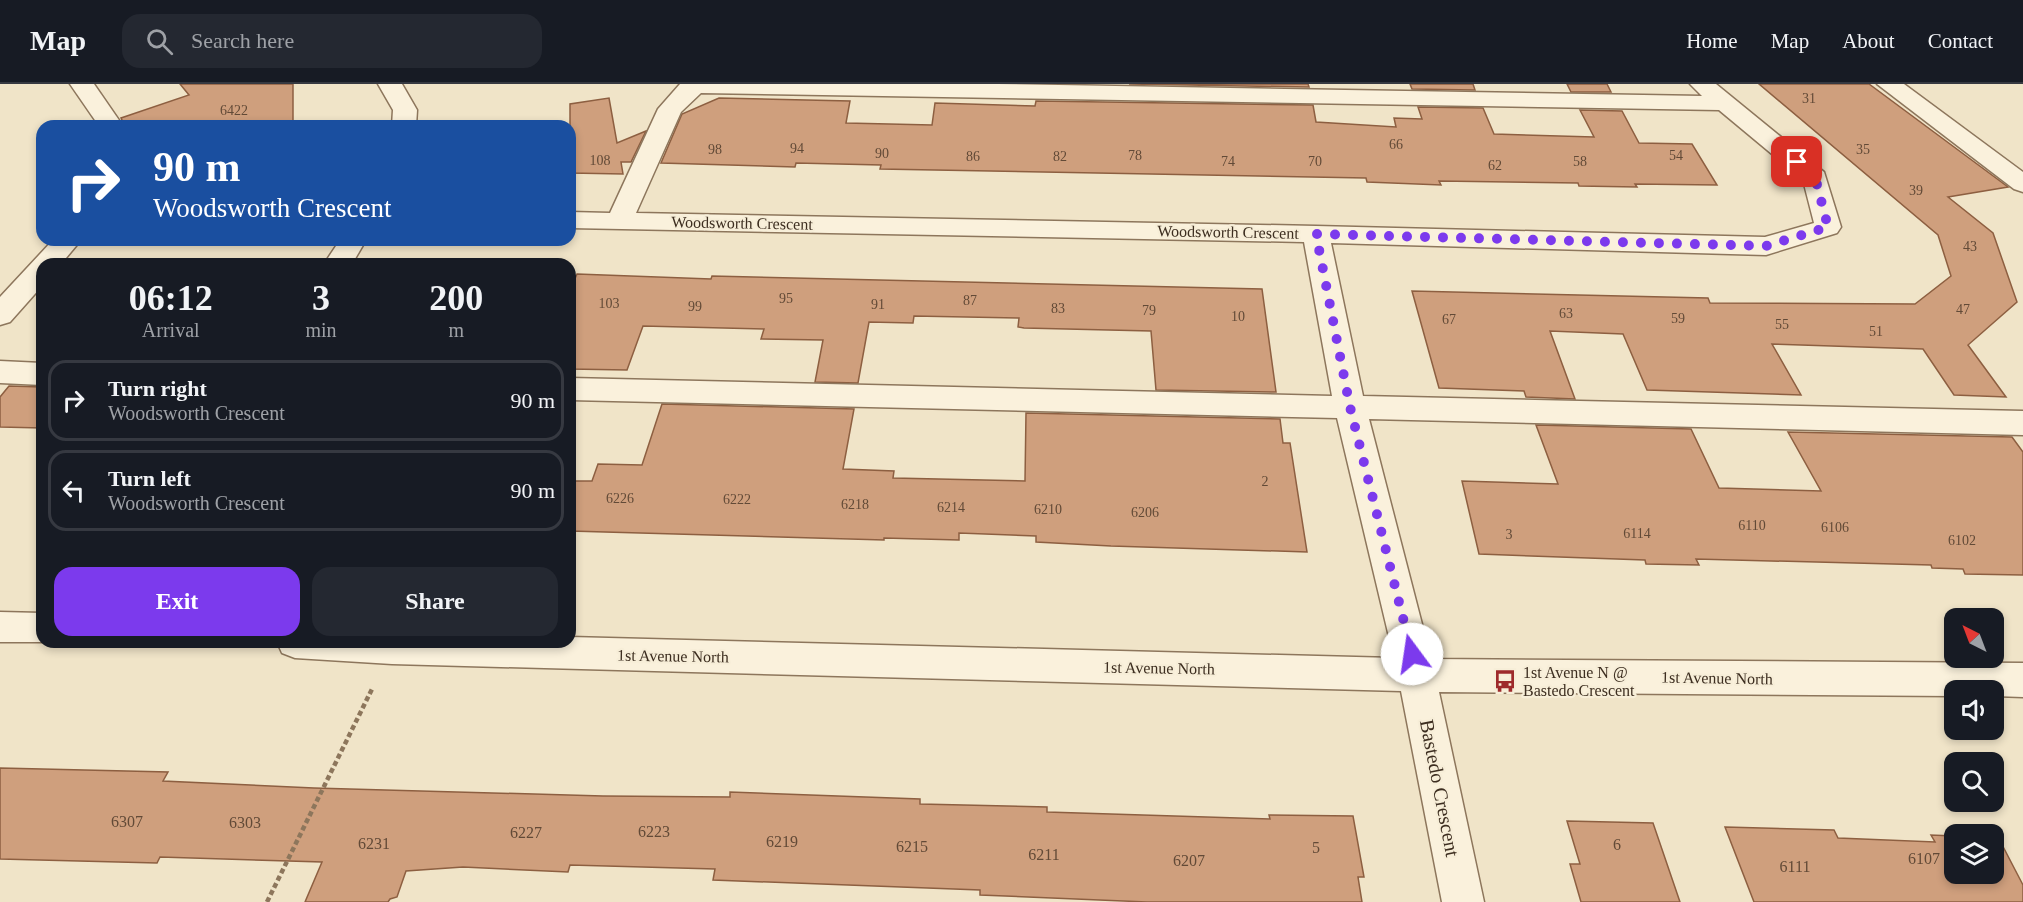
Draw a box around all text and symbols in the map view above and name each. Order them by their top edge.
search box [122,14,542,68]
text: Map [30,25,86,56]
icon: search [143,25,176,58]
text: Search here [191,28,294,53]
text: Home [1686,29,1738,53]
text: Map [1771,29,1809,53]
text: About [1842,29,1895,53]
text: Contact [1928,29,1993,53]
house number: 31 [1802,91,1816,106]
house number: 6422 [220,103,248,118]
pin [1771,136,1822,187]
house number: 66 [1389,137,1403,152]
house number: 94 [790,141,804,156]
house number: 98 [708,142,722,157]
house number: 35 [1856,142,1870,157]
icon: right [54,144,132,222]
text: 90 m [153,144,241,190]
icon: arrive [1780,145,1813,178]
house number: 90 [875,146,889,161]
house number: 78 [1128,148,1142,163]
house number: 54 [1669,148,1683,163]
house number: 86 [966,149,980,164]
house number: 82 [1053,149,1067,164]
house number: 108 [590,153,611,168]
house number: 74 [1221,154,1235,169]
house number: 70 [1308,154,1322,169]
house number: 58 [1573,154,1587,169]
house number: 62 [1488,158,1502,173]
house number: 39 [1909,183,1923,198]
text: Woodsworth Crescent [153,193,392,223]
street label: Woodsworth Crescent [671,213,813,233]
street label: Woodsworth Crescent [1157,222,1299,242]
house number: 43 [1963,239,1977,254]
text: 06:12 [129,278,213,318]
text: 3 [312,278,330,318]
text: 200 [429,278,483,318]
house number: 95 [779,291,793,306]
house number: 87 [963,293,977,308]
house number: 103 [599,296,620,311]
house number: 91 [871,297,885,312]
house number: 99 [688,299,702,314]
house number: 83 [1051,301,1065,316]
house number: 47 [1956,302,1970,317]
house number: 79 [1142,303,1156,318]
house number: 63 [1559,306,1573,321]
house number: 10 [1231,309,1245,324]
house number: 59 [1671,311,1685,326]
house number: 67 [1442,312,1456,327]
house number: 55 [1775,317,1789,332]
text: Arrival [142,319,200,341]
text: min [305,319,337,341]
text: m [449,319,464,341]
house number: 51 [1869,324,1883,339]
text: Turn right [108,376,207,401]
icon: right [57,384,90,417]
text: 90 m [510,388,555,413]
text: Woodsworth Crescent [108,402,285,424]
text: Turn left [108,466,191,491]
icon: left [57,474,90,507]
house number: 2 [1262,474,1269,489]
text: 90 m [510,478,555,503]
house number: 6226 [606,491,634,506]
text: Woodsworth Crescent [108,492,285,514]
house number: 6222 [723,492,751,507]
house number: 6218 [841,497,869,512]
house number: 6214 [937,500,965,515]
house number: 6210 [1034,502,1062,517]
house number: 6206 [1131,505,1159,520]
house number: 6110 [1738,518,1766,533]
house number: 6106 [1821,520,1849,535]
house number: 6114 [1623,526,1651,541]
house number: 3 [1506,527,1513,542]
house number: 6102 [1948,533,1976,548]
button: Exit [54,567,300,636]
button: Share [312,567,558,636]
north arrow [1944,608,2004,668]
map controls [1944,608,2004,884]
position arrow [1380,622,1444,686]
street label: 1st Avenue North [617,647,729,665]
street label: 1st Avenue North [1103,659,1215,677]
place label: 1st Avenue N @ Bastedo Crescent [1523,664,1635,699]
bus stop icon: 1st Avenue N @ Bastedo Crescent [1492,668,1518,694]
street label: 1st Avenue North [1661,669,1773,687]
button: sound [1944,680,2004,740]
street label: Bastedo Crescent [1416,717,1464,859]
button: search [1944,752,2004,812]
house number: 6307 [111,813,143,830]
house number: 6303 [229,814,261,831]
house number: 6223 [638,823,670,840]
house number: 6227 [510,824,542,841]
button: layers [1944,824,2004,884]
house number: 6219 [766,833,798,850]
house number: 6231 [358,835,390,852]
house number: 6 [1613,836,1621,853]
house number: 6215 [896,838,928,855]
house number: 5 [1312,839,1320,856]
house number: 6211 [1028,846,1060,863]
house number: 6107 [1908,850,1940,867]
house number: 6207 [1173,852,1205,869]
house number: 6111 [1780,858,1810,875]

